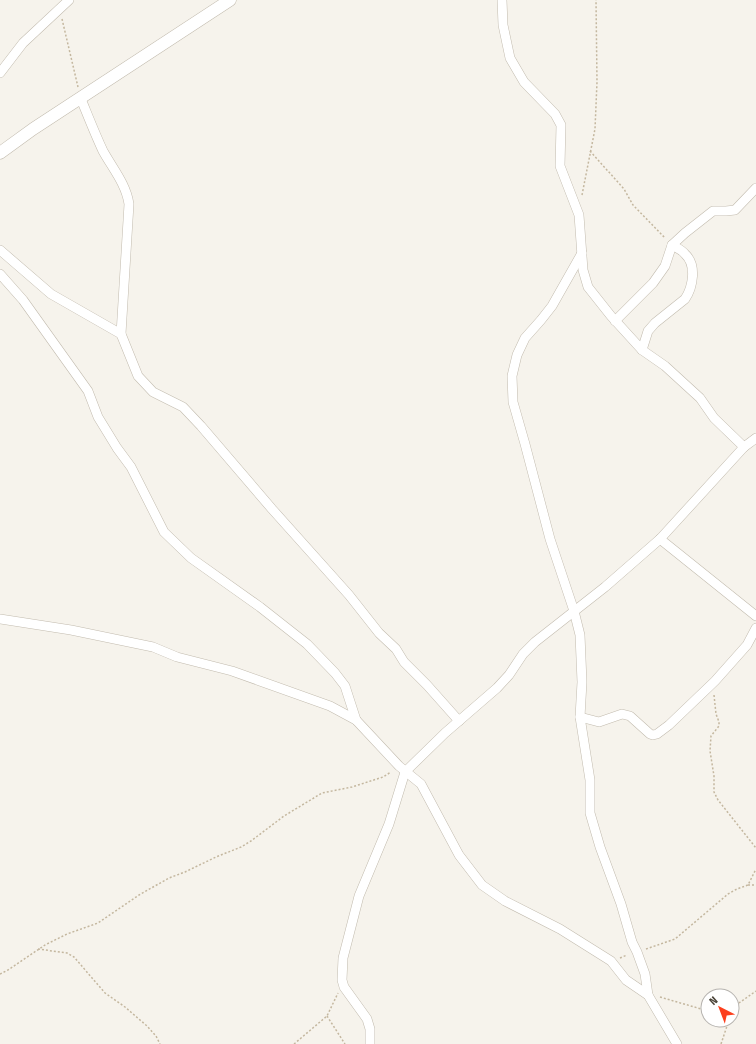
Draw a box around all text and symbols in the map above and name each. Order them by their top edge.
north arrow [700,988,740,1028]
text: N [707,994,720,1008]

